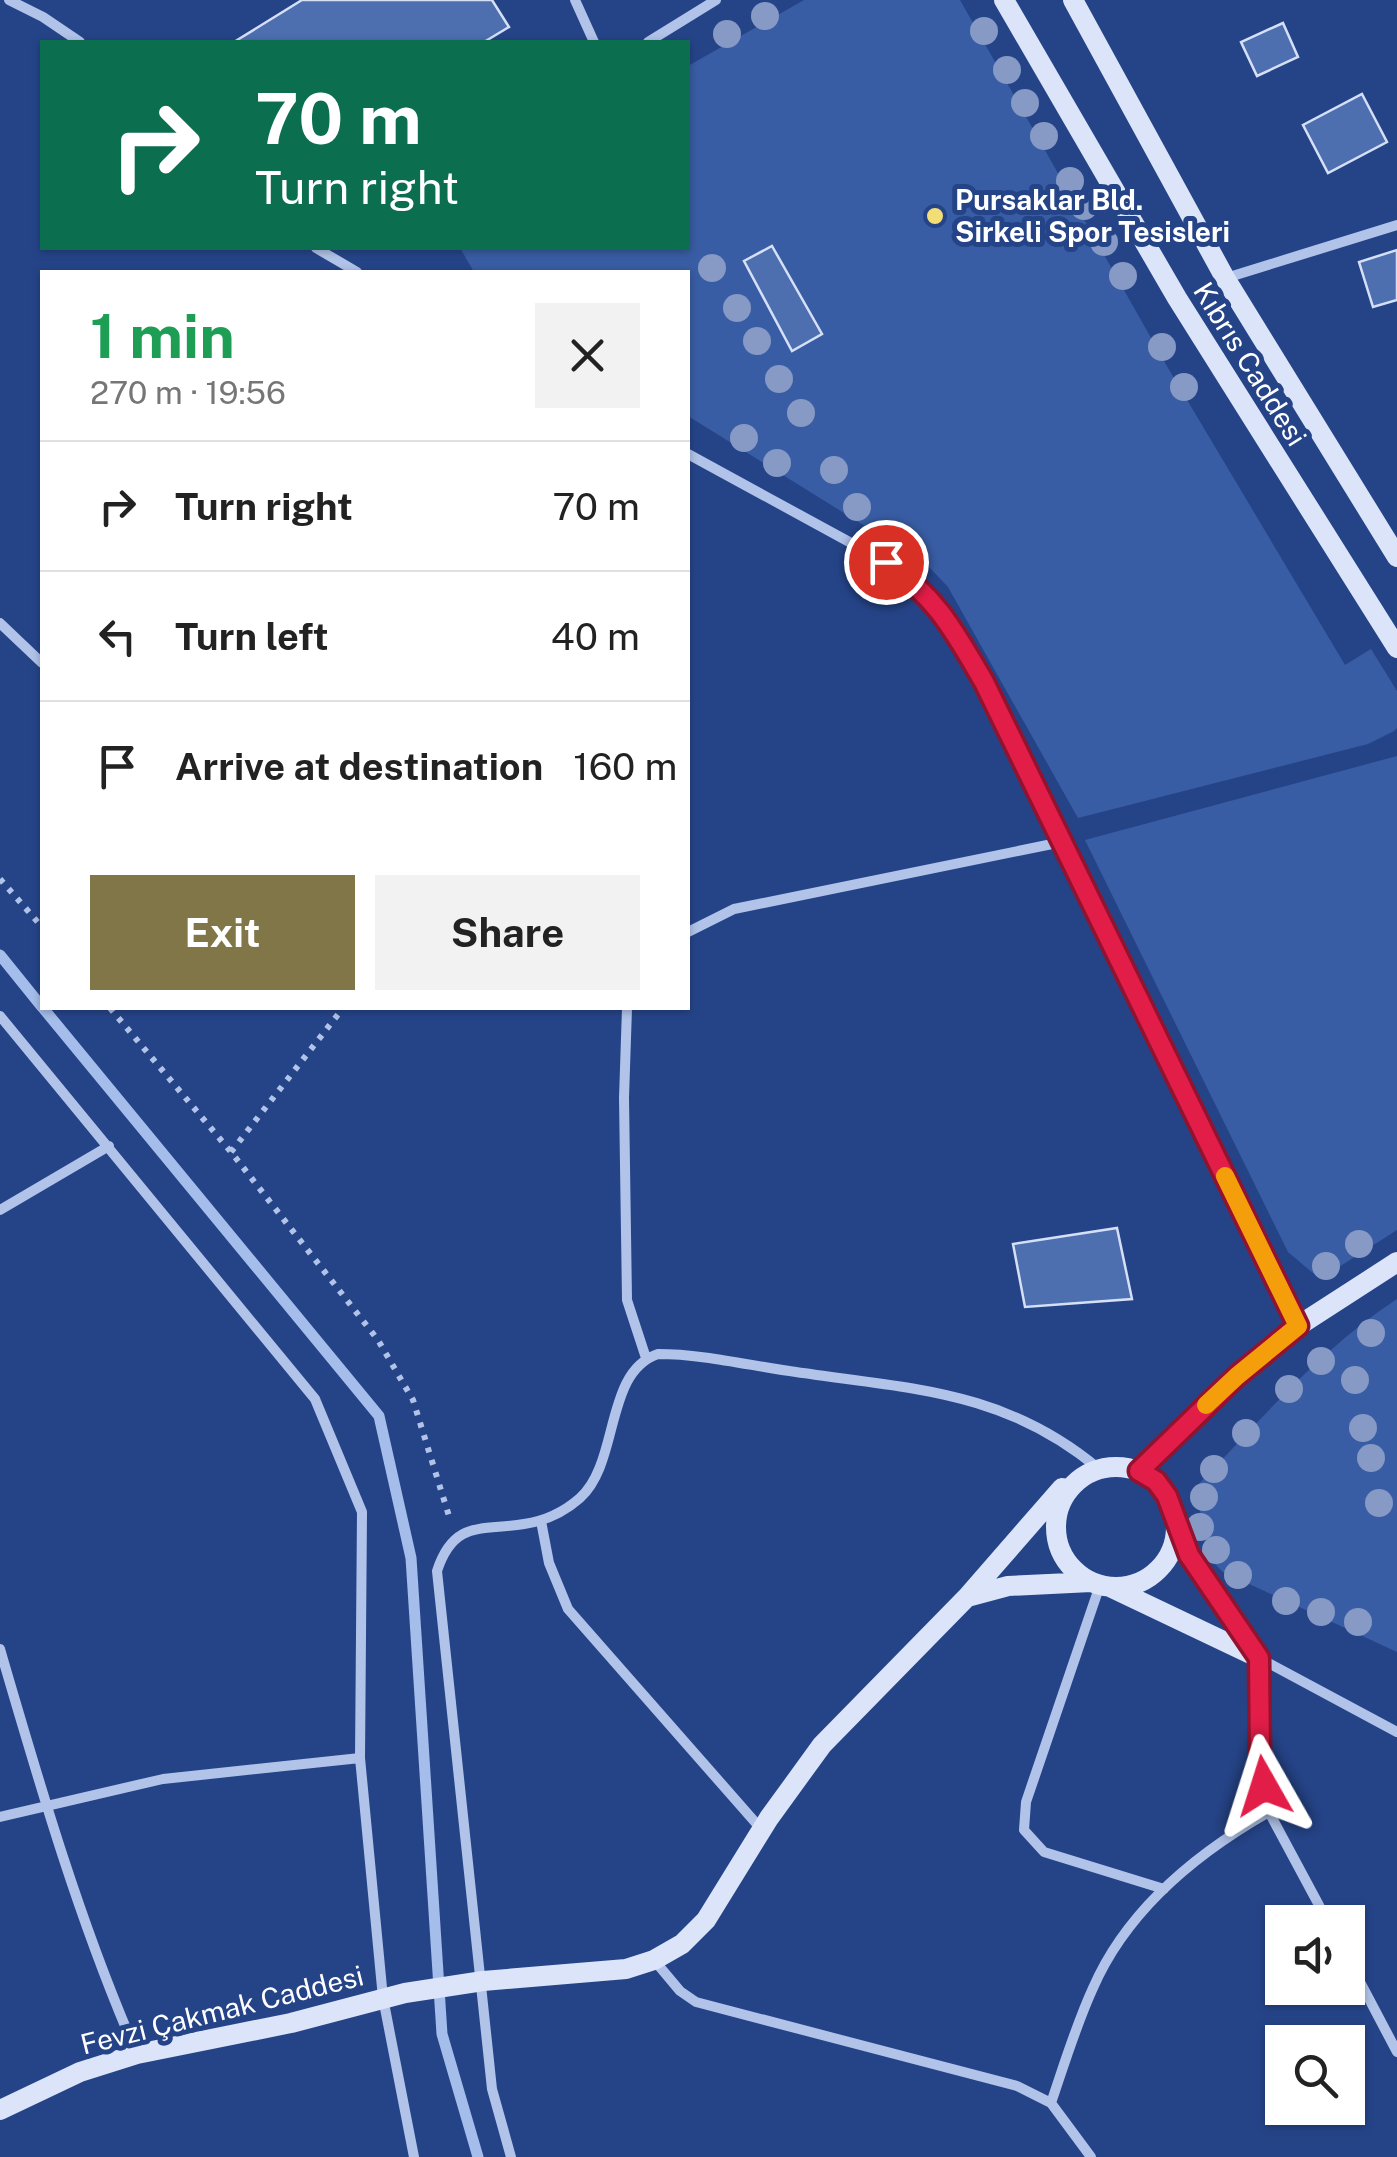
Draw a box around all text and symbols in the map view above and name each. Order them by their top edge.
text: 70 m [255,77,422,160]
icon: right [90,80,220,210]
text: Turn right [255,161,459,214]
place label: Pursaklar Bld. Sirkeli Spor Tesisleri [955,183,1230,248]
marker: Pursaklar Bld. Sirkeli Spor Tesisleri [924,205,946,227]
street label: Kıbrıs Caddesi [1187,276,1314,451]
text: 1 min [90,301,235,372]
button: close [535,303,640,408]
text: 270 m · 19:56 [90,374,286,411]
icon: right [90,479,145,534]
text: Turn right [175,484,353,529]
text: 70 m [553,484,640,529]
pin [844,520,929,605]
icon: arrive [859,535,914,590]
icon: left [90,609,145,664]
text: Turn left [175,614,329,659]
text: 40 m [551,614,640,659]
icon: arrive [90,739,145,794]
text: Arrive at destination [175,744,543,789]
text: 160 m [573,744,677,789]
button: Exit [90,875,355,990]
button: Share [375,875,640,990]
position arrow [1212,1734,1316,1838]
map controls [1265,1905,1365,2125]
button: sound [1265,1905,1365,2005]
street label: Fevzi Çakmak Caddesi [77,1958,367,2061]
button: search [1265,2025,1365,2125]

